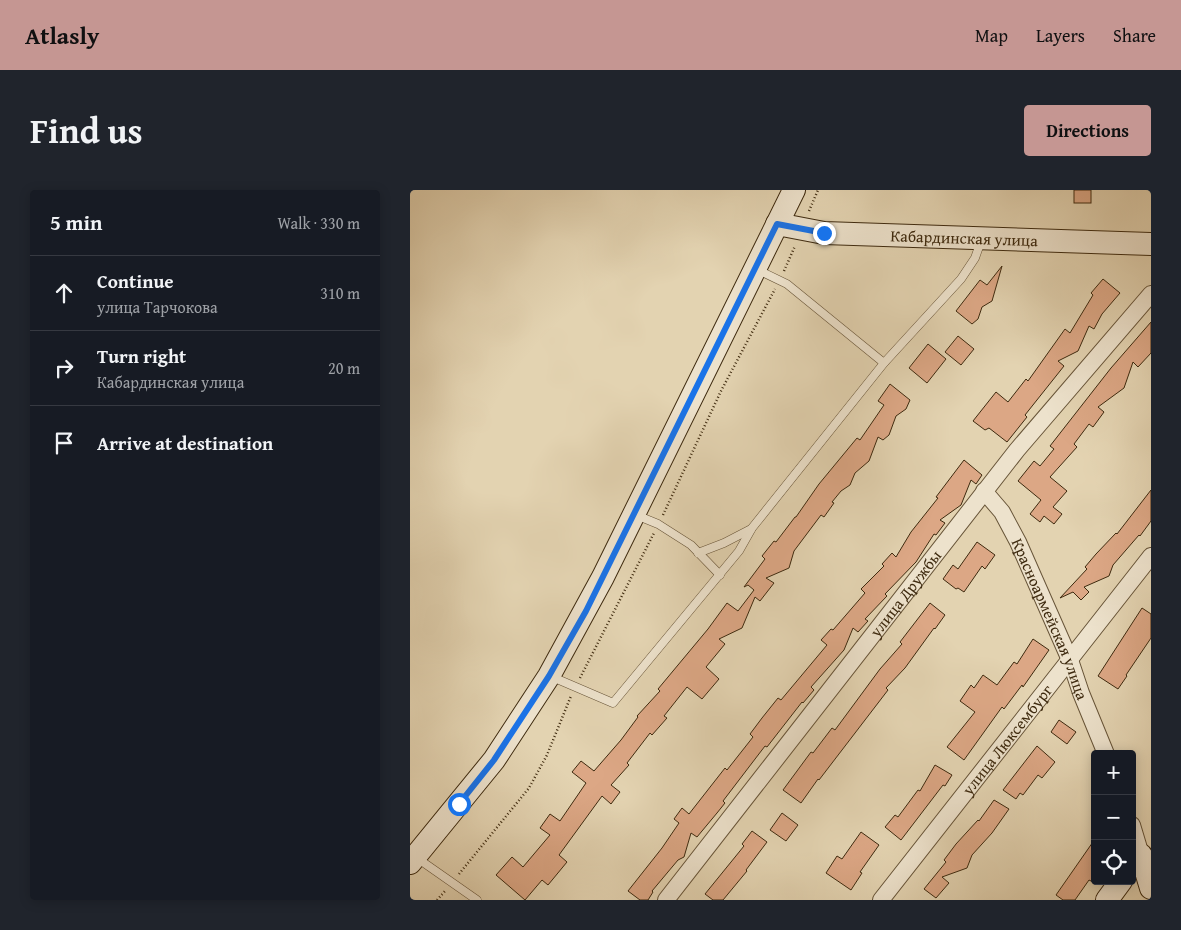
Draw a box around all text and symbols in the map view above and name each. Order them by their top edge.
text: Atlasly [25,18,99,53]
text: Map [975,22,1008,49]
text: Layers [1036,22,1085,49]
text: Share [1113,22,1156,49]
text: Find us [30,105,143,156]
button: Directions [1024,105,1151,156]
text: 5 min [50,207,102,238]
text: Walk · 330 m [277,211,360,235]
route end [813,222,836,245]
street label: Кабардинская улица [890,223,1038,252]
text: Continue [97,267,174,295]
icon: ahead [50,279,78,307]
text: 310 m [320,281,360,305]
text: улица Тарчокова [97,295,218,319]
text: Turn right [97,342,186,370]
icon: right [50,354,78,382]
text: 20 m [328,356,360,380]
text: Кабардинская улица [97,370,244,394]
icon: arrive [50,429,78,457]
text: Arrive at destination [97,429,273,457]
street label: Красноармейская улица [1006,534,1095,704]
street label: улица Дружбы [863,545,947,643]
street label: улица Люксембург [955,679,1058,801]
map controls [1091,750,1136,885]
button: + [1091,750,1136,795]
route start [448,793,471,816]
button: − [1091,795,1136,840]
button: locate [1091,840,1136,885]

